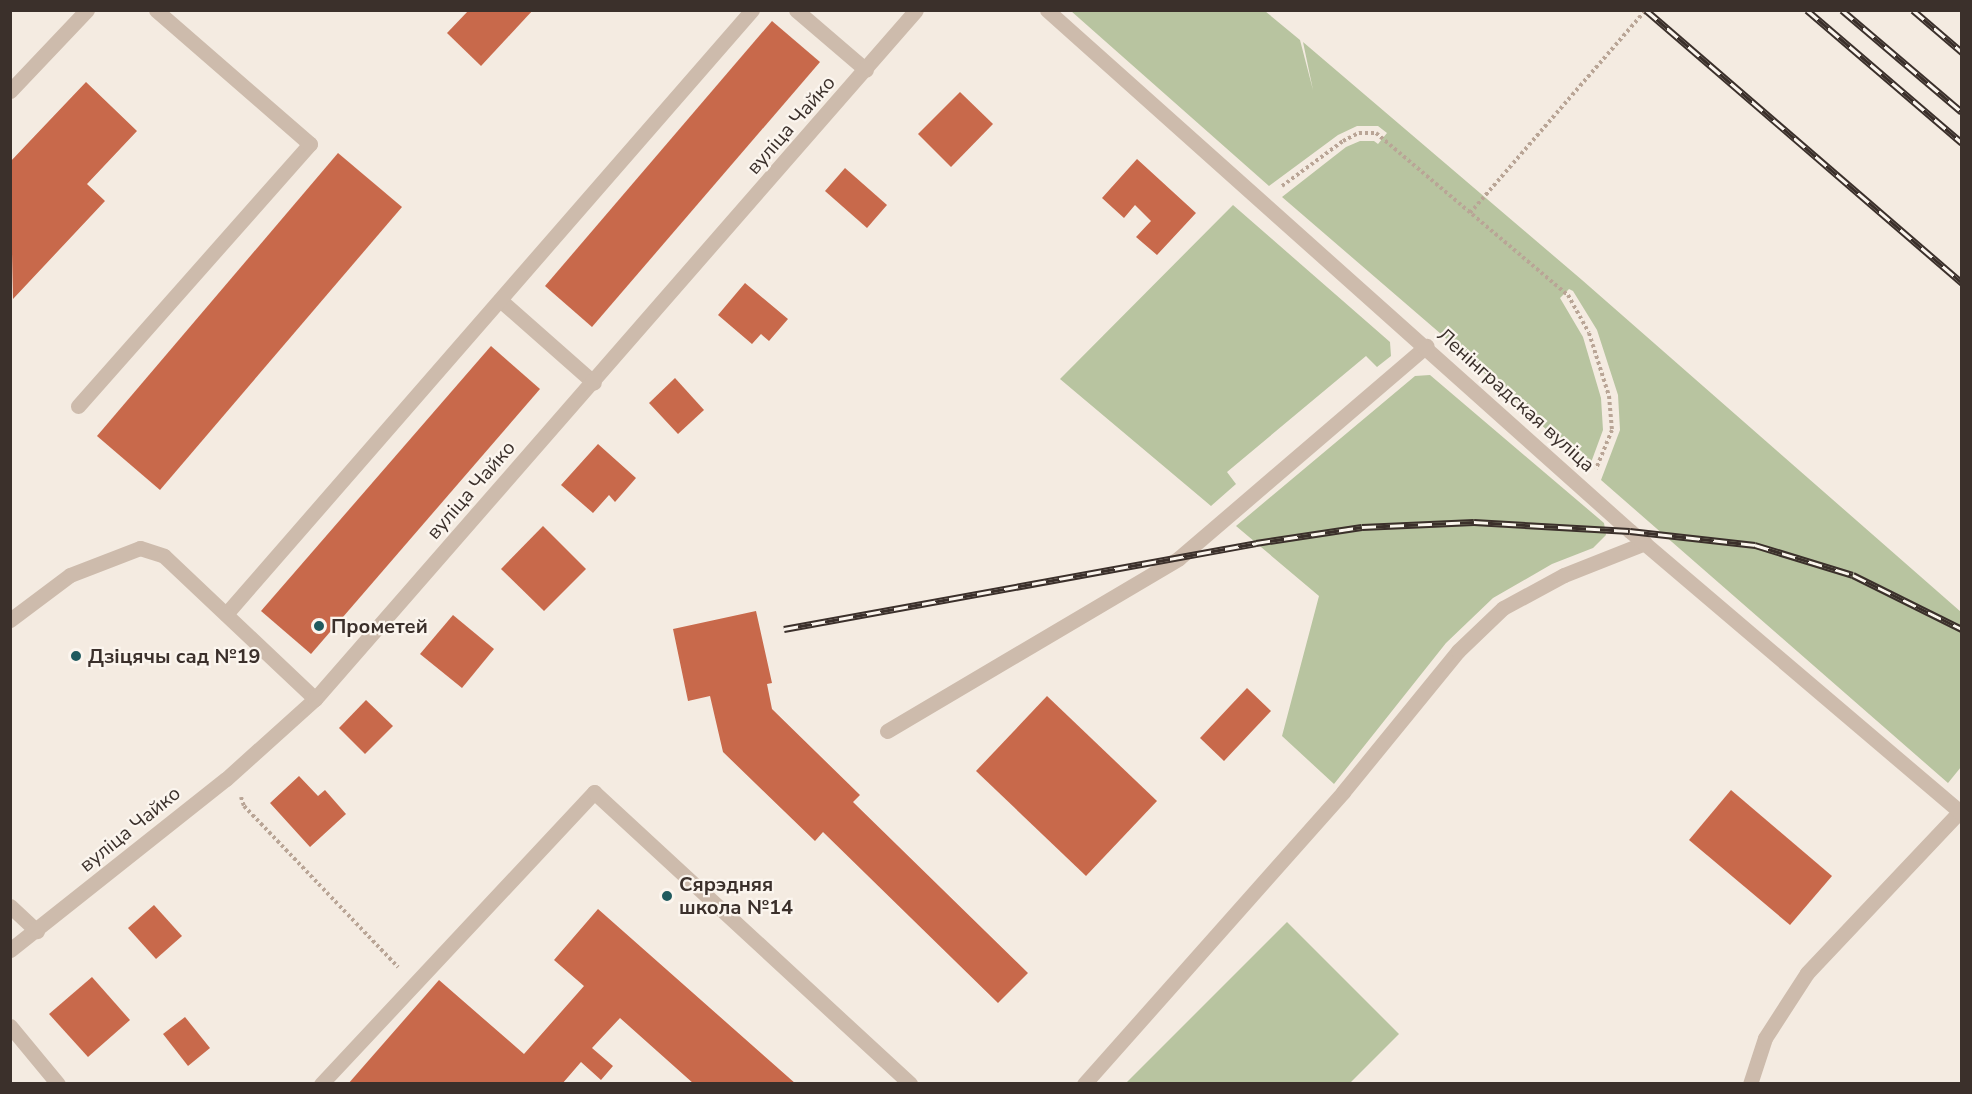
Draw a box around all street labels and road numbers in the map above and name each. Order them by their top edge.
street label: вуліца Чайко [742,71,840,179]
street label: Ленінградская вуліца [1432,323,1600,477]
street label: вуліца Чайко [422,436,520,544]
street label: вуліца Чайко [75,781,185,877]

